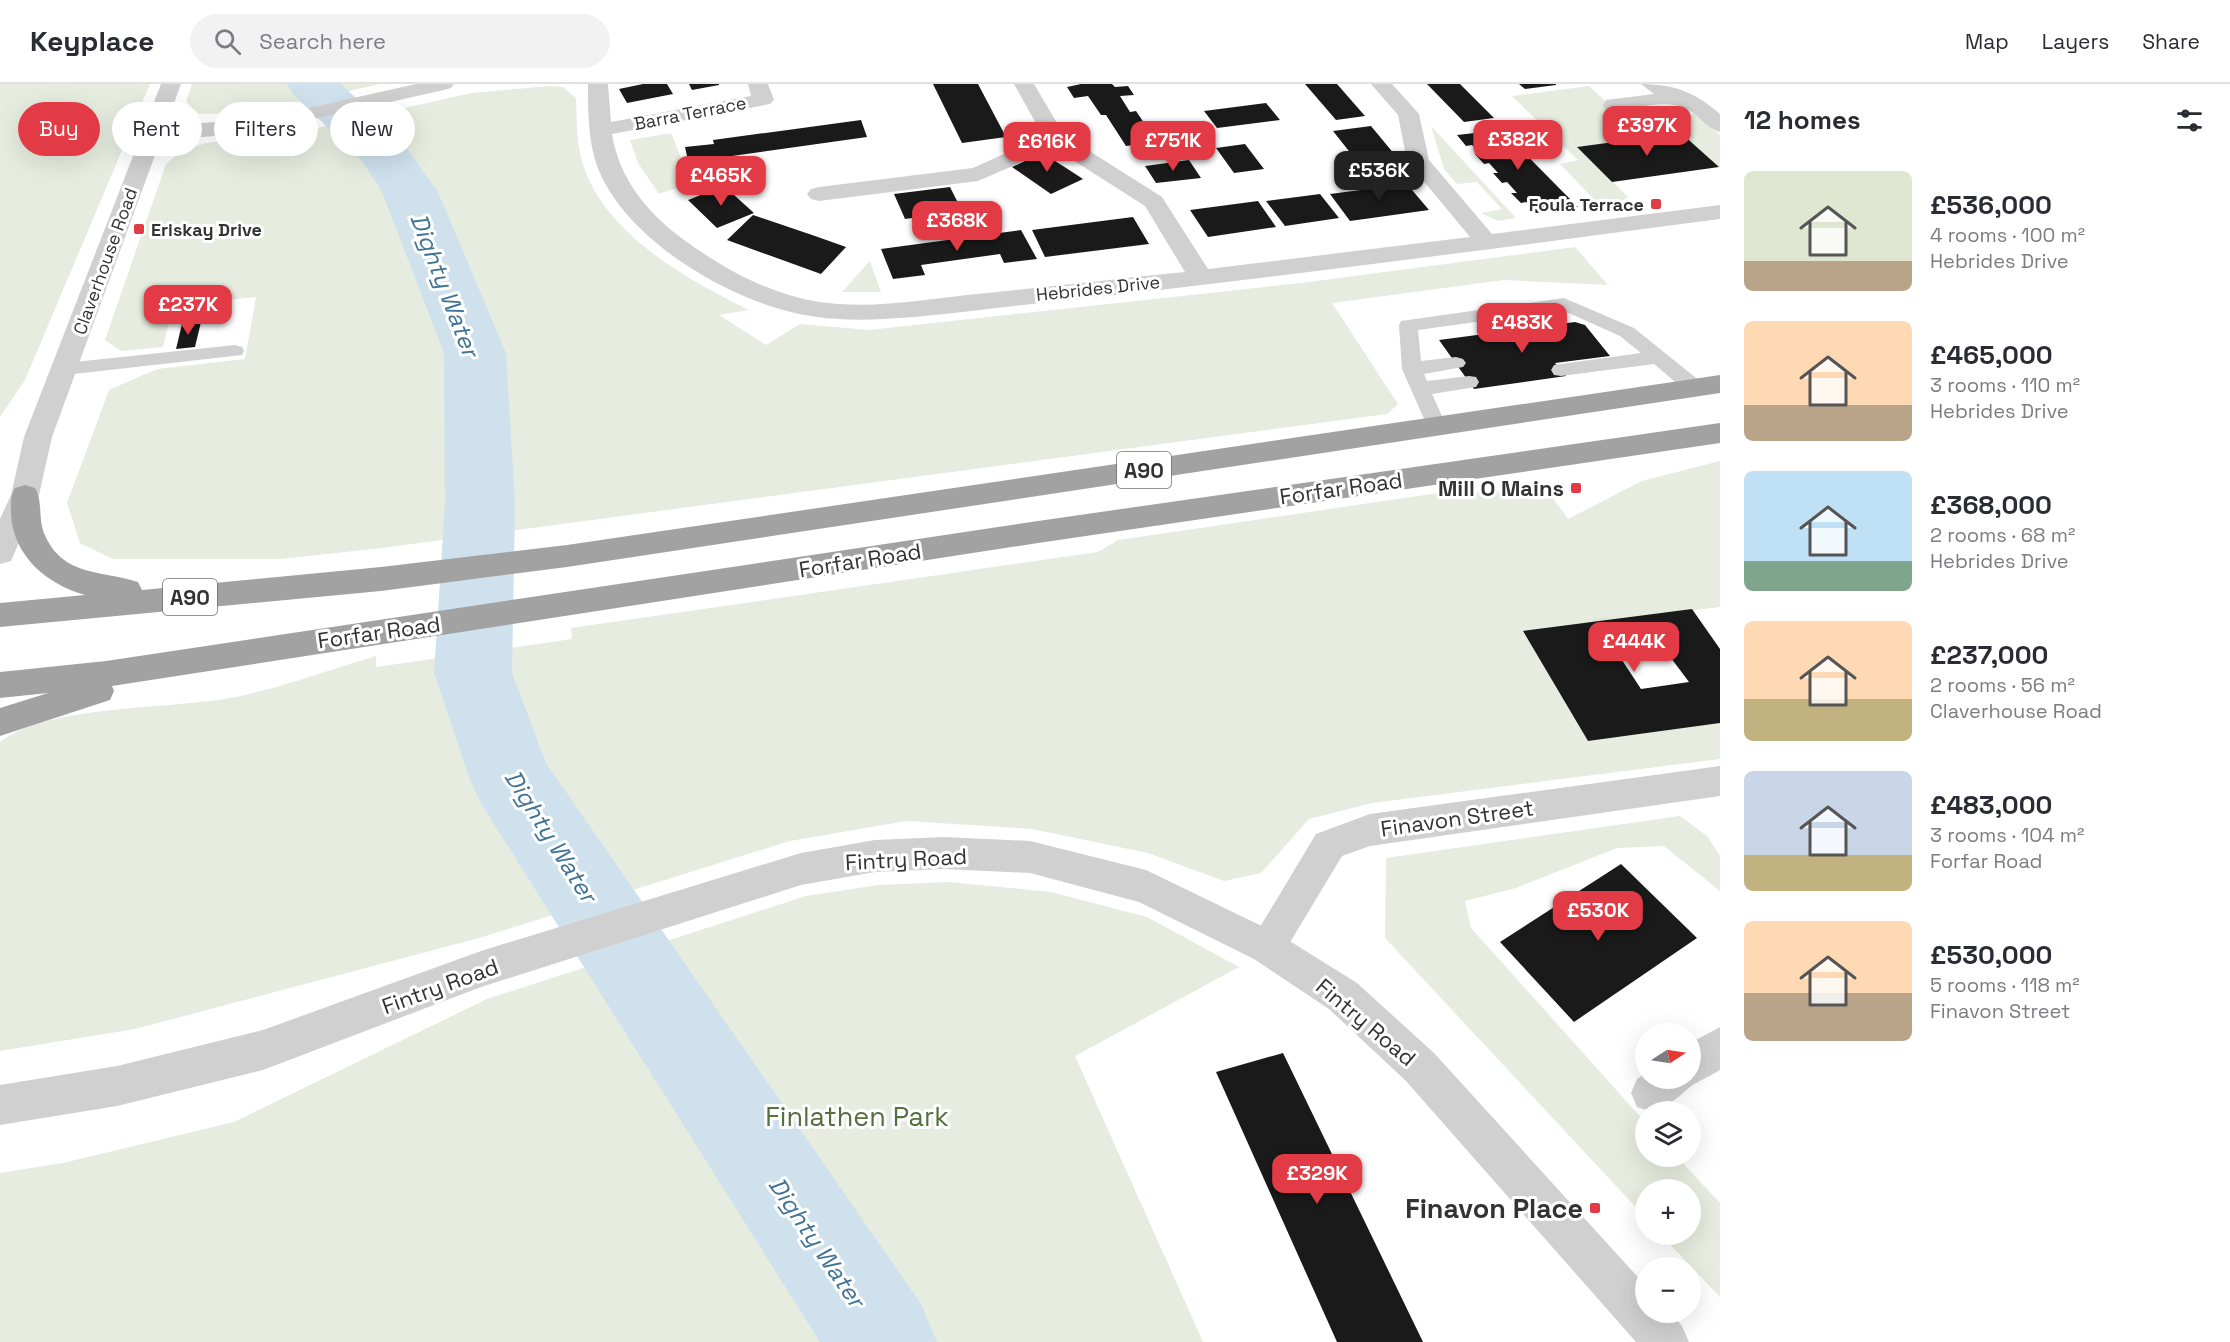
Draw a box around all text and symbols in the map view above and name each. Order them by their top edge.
search box [190,14,610,68]
text: Keyplace [30,23,154,59]
icon: search [211,25,244,58]
text: Search here [259,27,386,55]
text: Map [1965,28,2009,55]
text: Layers [2042,28,2109,55]
text: Share [2142,28,2200,55]
street label: Barra Terrace [632,91,748,135]
chip: Buy [18,102,100,156]
chip: Rent [112,102,202,156]
chip: Filters [214,102,318,156]
chip: New [330,102,415,156]
text: 12 homes [1744,103,1861,137]
icon: filters [2173,104,2206,137]
pin: £397K [1605,106,1689,157]
text: £397K [1617,112,1677,138]
pin: £382K [1476,120,1560,171]
pin: £751K [1131,121,1215,172]
pin: £616K [1005,122,1089,173]
text: £382K [1487,126,1549,152]
text: £751K [1144,127,1202,153]
text: £616K [1018,128,1076,154]
pin: £536K [1337,151,1421,202]
pin: £465K [679,156,763,207]
text: £536K [1348,157,1410,183]
text: £465K [690,162,752,188]
street label: Claverhouse Road [68,184,142,338]
text: £536,000 [1930,188,2052,222]
place label: Foula Terrace [1529,193,1644,216]
icon: home [1792,195,1864,267]
marker: Foula Terrace [1649,197,1663,211]
pin: £368K [915,201,999,252]
text: £368K [926,207,988,233]
water label: Dighty Water [403,209,488,364]
place label: Eriskay Drive [151,218,262,241]
marker: Eriskay Drive [132,222,146,236]
text: 4 rooms · 100 m² [1930,222,2085,248]
text: Hebrides Drive [1930,248,2069,274]
street label: Hebrides Drive [1035,270,1161,306]
pin: £237K [146,285,230,336]
text: £237K [158,291,218,317]
pin: £483K [1480,303,1564,354]
text: £483K [1491,309,1553,335]
text: £465,000 [1930,338,2053,372]
icon: home [1792,345,1864,417]
text: 3 rooms · 110 m² [1930,372,2080,398]
text: Hebrides Drive [1930,398,2069,424]
road number: A90 [1117,452,1171,488]
street label: Forfar Road [1278,466,1404,510]
place label: Mill O Mains [1438,474,1564,502]
marker: Mill O Mains [1569,481,1583,495]
text: £368,000 [1930,488,2052,522]
icon: home [1792,495,1864,567]
text: 2 rooms · 68 m² [1930,522,2075,548]
street label: Forfar Road [797,536,923,584]
text: Hebrides Drive [1930,548,2069,574]
road number: A90 [163,579,217,615]
street label: Forfar Road [316,610,442,654]
pin: £444K [1592,622,1676,673]
text: £444K [1602,628,1666,654]
text: £237,000 [1930,638,2048,672]
icon: home [1792,645,1864,717]
text: 2 rooms · 56 m² [1930,672,2075,698]
text: Claverhouse Road [1930,698,2102,724]
water label: Dighty Water [498,764,606,911]
text: £483,000 [1930,788,2052,822]
street label: Finavon Street [1379,793,1535,843]
icon: home [1792,795,1864,867]
text: 3 rooms · 104 m² [1930,822,2084,848]
street label: Fintry Road [844,842,968,876]
text: Forfar Road [1930,848,2043,874]
pin: £530K [1556,891,1640,942]
text: £530K [1567,897,1629,923]
text: £530,000 [1930,938,2052,972]
icon: home [1792,945,1864,1017]
street label: Fintry Road [378,952,502,1020]
street label: Fintry Road [1310,972,1422,1072]
text: 5 rooms · 118 m² [1930,972,2080,998]
text: Finavon Street [1930,998,2070,1024]
north arrow [1635,1023,1701,1089]
map controls [1635,1023,1701,1323]
park label: Finlathen Park [765,1099,949,1134]
button: layers [1635,1101,1701,1167]
pin: £329K [1275,1154,1359,1205]
text: £329K [1286,1160,1348,1186]
water label: Dighty Water [762,1171,874,1316]
button: + [1635,1179,1701,1245]
place label: Finavon Place [1405,1191,1583,1226]
marker: Finavon Place [1588,1201,1602,1215]
button: − [1635,1257,1701,1323]

